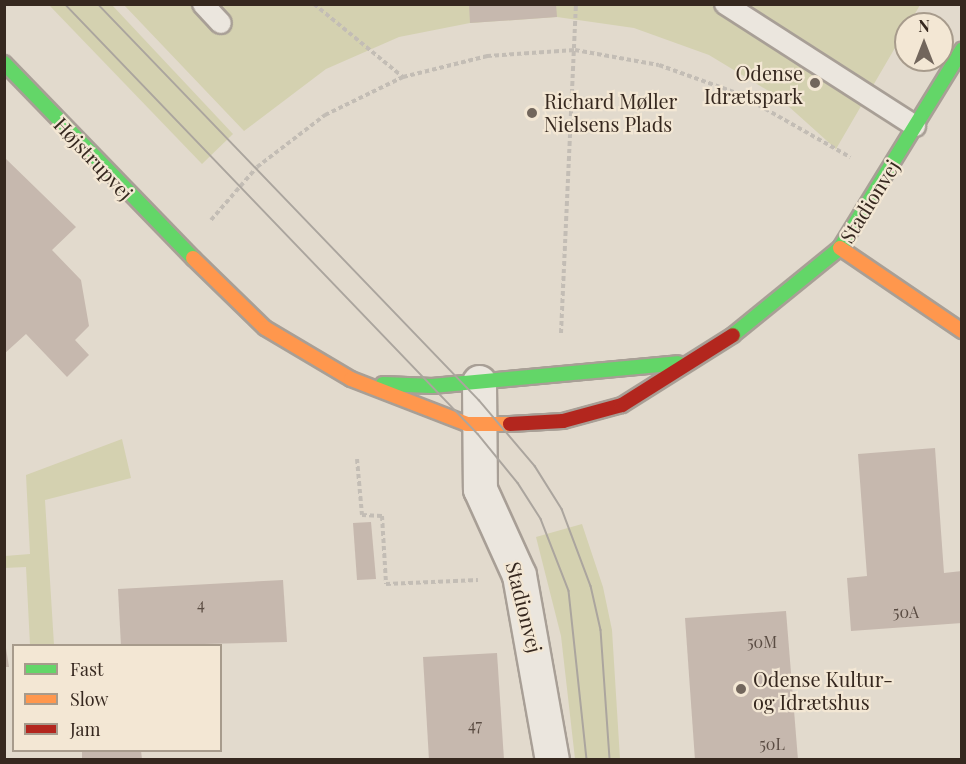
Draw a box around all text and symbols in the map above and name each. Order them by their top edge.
north arrow [894,12,954,72]
text: N [918,15,930,36]
place label: Odense Idrætspark [704,60,803,107]
marker: Odense Idrætspark [808,76,822,90]
place label: Richard Møller Nielsens Plads [544,89,677,136]
marker: Richard Møller Nielsens Plads [525,106,539,120]
street label: Højstrupvej [50,112,138,204]
street label: Stadionvej [834,155,904,247]
street label: Stadionvej [502,559,548,655]
house number: 4 [197,594,205,614]
house number: 50A [893,602,919,622]
house number: 50M [747,632,777,652]
legend [12,644,222,752]
text: Fast [70,657,103,681]
place label: Odense Kultur- og Idrætshus [753,666,893,713]
marker: Odense Kultur- og Idrætshus [734,682,748,696]
text: Slow [70,687,108,711]
house number: 47 [468,715,482,735]
text: Jam [70,717,100,741]
house number: 50L [759,734,785,754]

